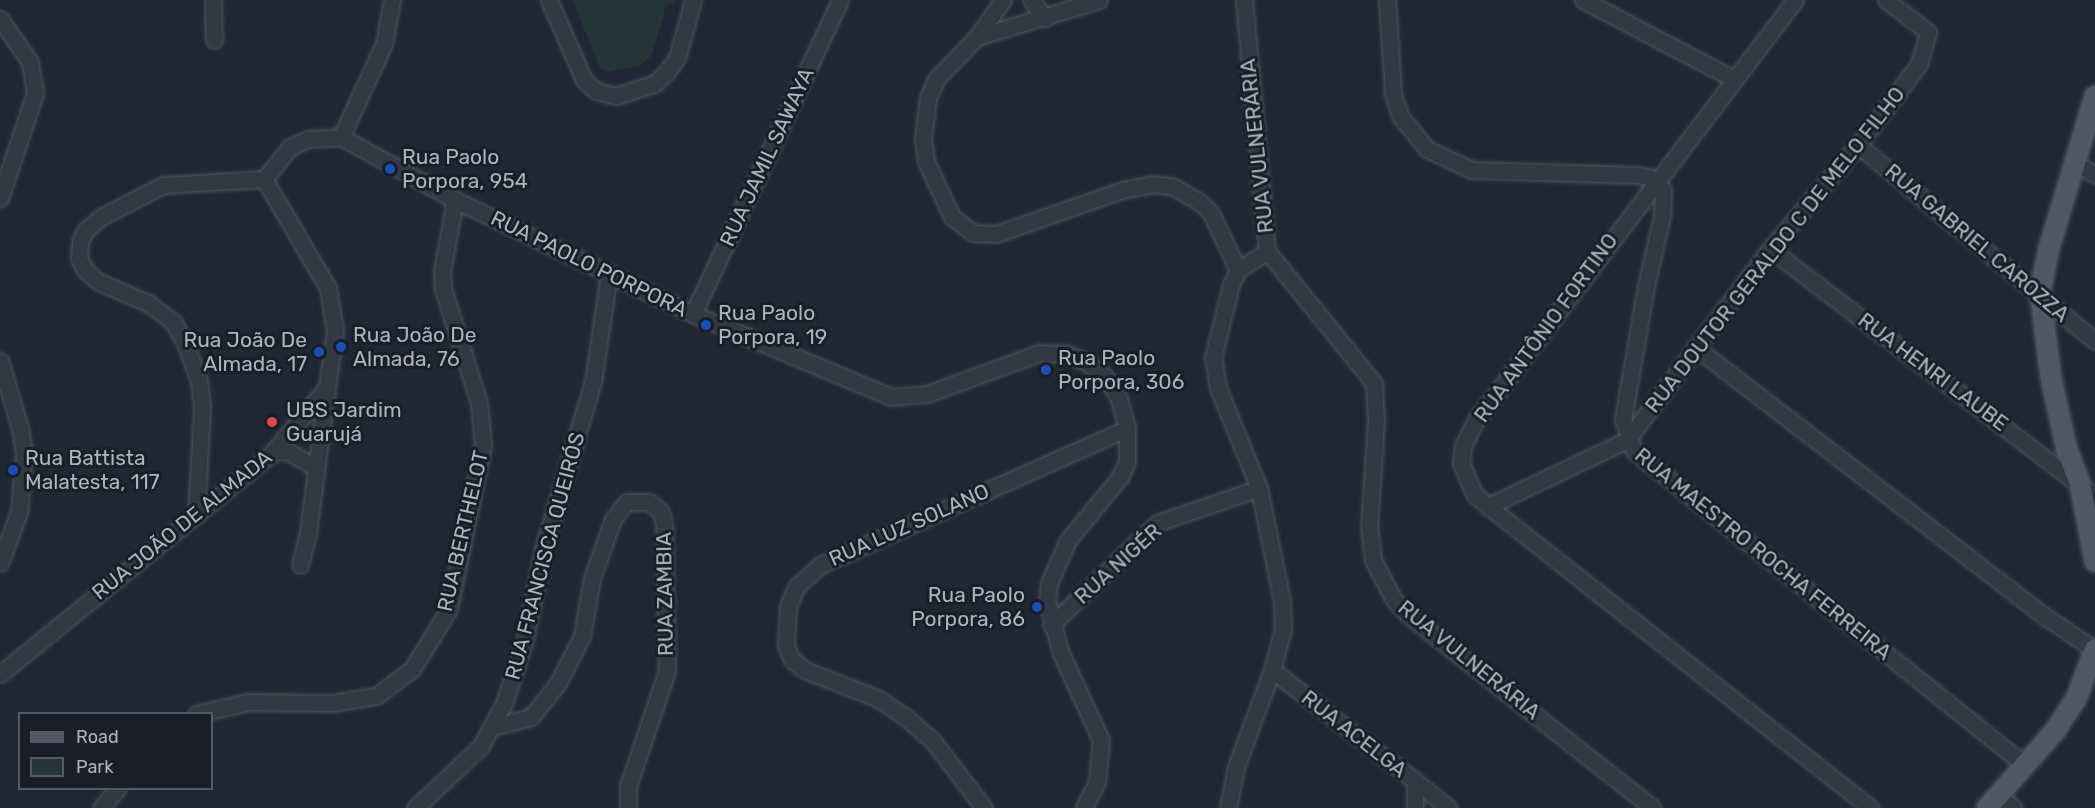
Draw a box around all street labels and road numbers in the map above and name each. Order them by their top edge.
street label: RUA VULNERÁRIA [1235,57,1279,235]
street label: RUA JAMIL SAWAYA [714,63,820,251]
street label: RUA DOUTOR GERALDO C DE MELO FILHO [1640,82,1910,418]
street label: RUA GABRIEL CAROZZA [1879,158,2075,328]
street label: RUA PAOLO PORPORA [486,205,692,323]
street label: RUA ANTÔNIO FORTINO [1469,228,1623,428]
street label: RUA HENRI LAUBE [1853,307,2013,437]
street label: RUA FRANCISCA QUEIRÓS [500,429,590,683]
street label: RUA MAESTRO ROCHA FERREIRA [1629,442,1897,666]
street label: RUA JOÃO DE ALMADA [87,444,277,606]
street label: RUA BERTHELOT [432,448,494,614]
street label: RUA LUZ SOLANO [825,478,993,572]
street label: RUA NIGÉR [1069,518,1167,610]
street label: RUA ZAMBIA [651,531,679,657]
street label: RUA VULNERÁRIA [1393,595,1545,725]
street label: RUA ACELGA [1296,685,1412,783]

